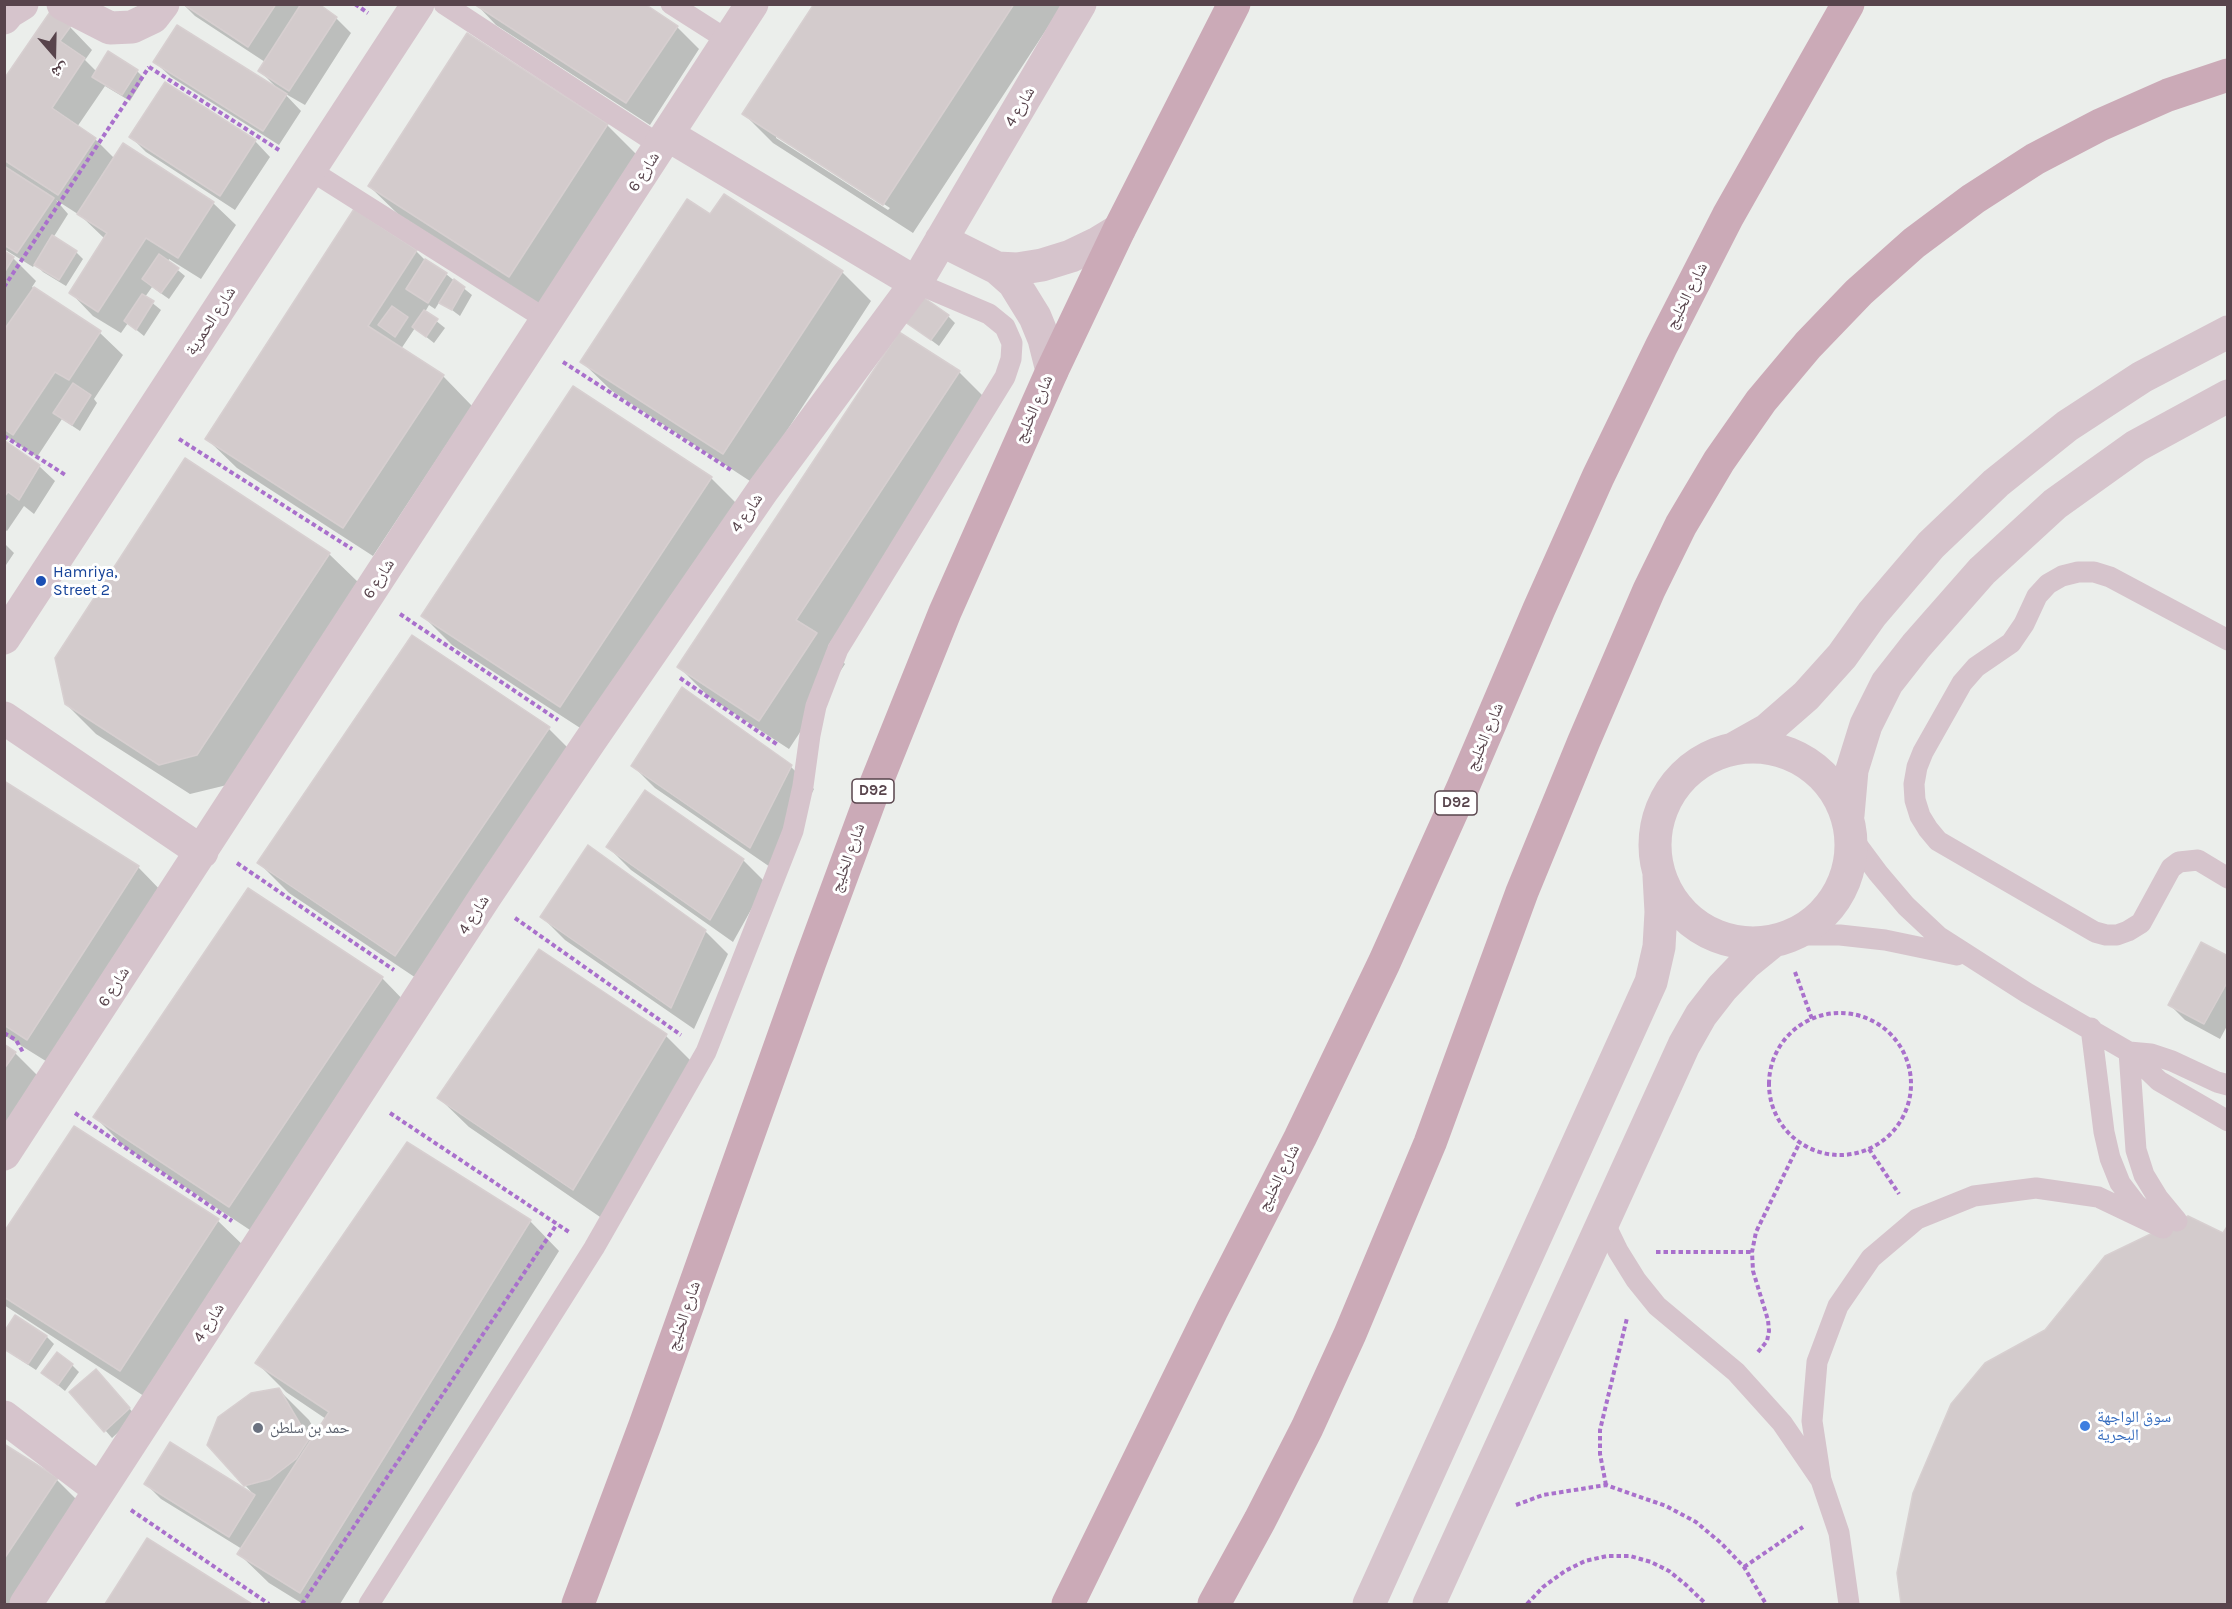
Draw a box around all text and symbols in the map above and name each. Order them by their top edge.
north arrow [24,24,84,84]
text: ش [49,60,72,83]
street label: شارع 4 [1001,84,1039,130]
street label: شارع 6 [624,149,664,195]
street label: شارع الخليج [1662,259,1712,333]
street label: شارع الحمرية [182,283,240,359]
street label: شارع الخليج [1011,372,1057,446]
street label: شارع 4 [727,490,767,536]
street label: شارع 6 [359,556,399,602]
place label: Hamriya, Street 2 [53,562,118,600]
marker: Hamriya, Street 2 [34,574,48,588]
street label: شارع الخليج [1462,700,1508,774]
road number: D92 [852,779,894,803]
road number: D92 [1435,791,1477,815]
street label: شارع الخليج [827,821,869,895]
street label: شارع 4 [454,892,494,938]
street label: شارع 6 [94,964,134,1010]
street label: شارع الخليج [1254,1141,1304,1215]
street label: شارع الخليج [663,1279,705,1353]
street label: شارع 4 [189,1300,229,1346]
place label: سوق الواجهة البحرية [2097,1407,2171,1445]
place label: حمد بن سلطن [270,1418,350,1438]
marker: سوق الواجهة البحرية [2078,1419,2092,1433]
marker: حمد بن سلطن [251,1421,265,1435]

